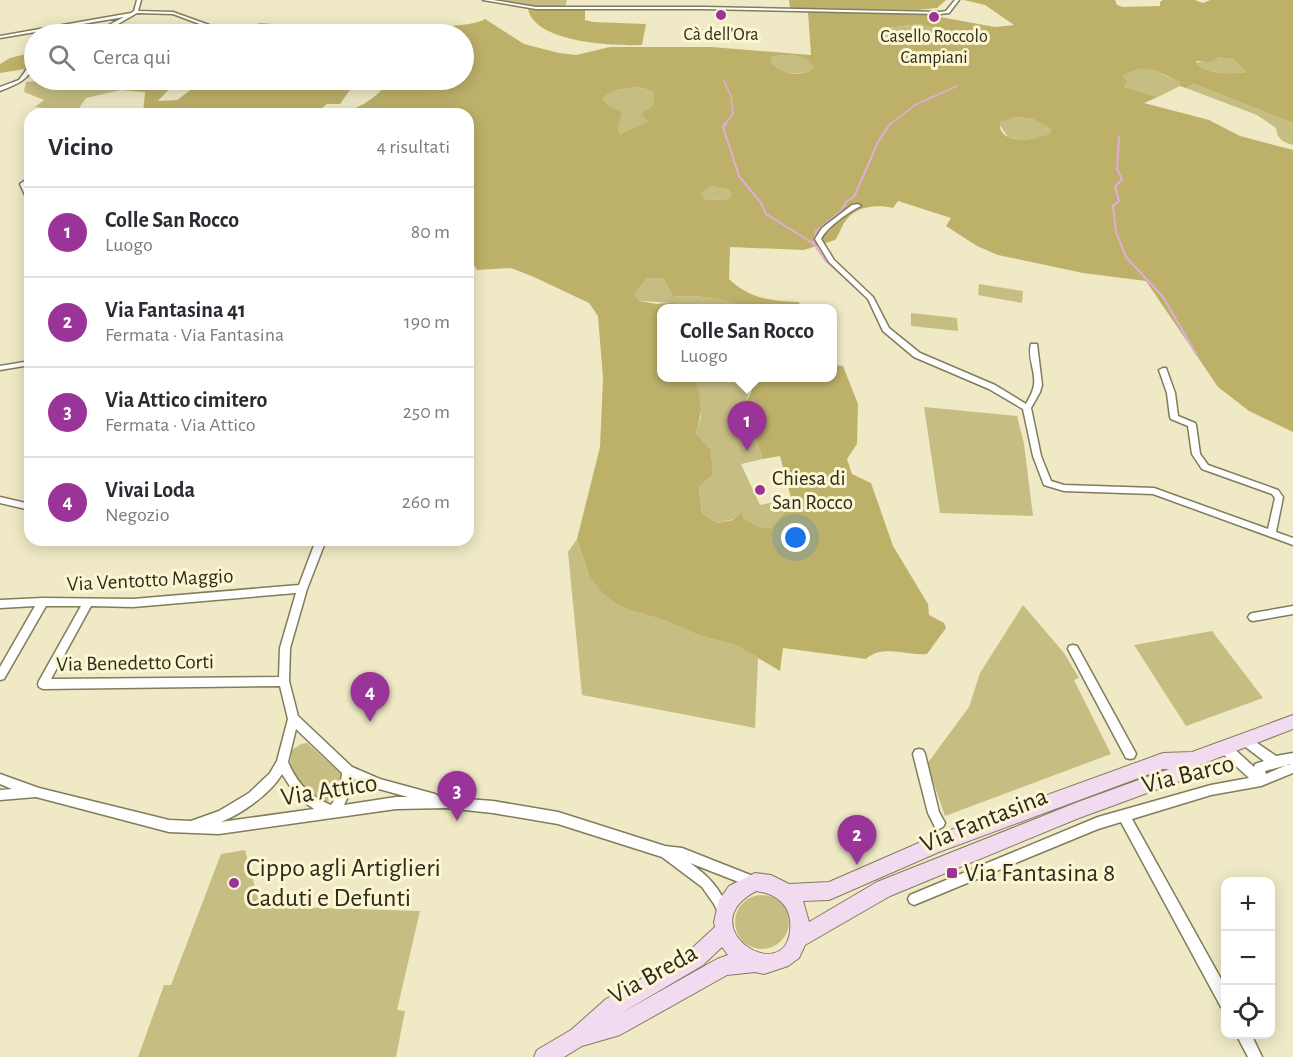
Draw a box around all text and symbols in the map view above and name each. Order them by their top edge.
marker: Cà dell'Ora [714,8,728,22]
marker: Casello Roccolo Campiani [927,10,941,24]
search box [24,24,474,90]
place label: Cà dell'Ora [683,26,759,44]
place label: Casello Roccolo Campiani [880,28,988,67]
icon: search [45,41,78,74]
text: Cerca qui [93,46,171,68]
text: Vicino [48,134,113,160]
text: 4 risultati [376,137,450,157]
text: Colle San Rocco [105,209,239,231]
text: 1 [64,222,71,242]
text: 80 m [411,222,450,242]
text: Luogo [105,235,153,255]
text: Via Fantasina 41 [105,299,246,321]
popup [657,304,837,382]
text: 2 [63,312,72,332]
text: 190 m [404,312,450,332]
text: Colle San Rocco [680,320,814,342]
text: Fermata · Via Fantasina [105,325,284,345]
text: Luogo [680,346,728,366]
text: Via Attico cimitero [105,389,268,411]
text: 3 [63,402,72,422]
text: 250 m [403,402,450,422]
pin: 1 [728,402,766,451]
text: Fermata · Via Attico [105,415,256,435]
place label: Chiesa di San Rocco [772,468,853,513]
text: Vivai Loda [105,479,195,501]
marker: Chiesa di San Rocco [753,483,767,497]
text: 4 [62,492,73,512]
text: 260 m [402,492,450,512]
text: Negozio [105,505,169,525]
your location [781,523,810,552]
street label: Via Ventotto Maggio [66,565,234,595]
street label: Via Benedetto Corti [56,651,214,675]
pin: 4 [350,672,389,722]
street label: Via Barco [1139,750,1237,798]
street label: Via Attico [279,770,379,810]
pin: 3 [438,772,476,821]
street label: Via Fantasina [917,783,1051,857]
pin: 2 [838,816,876,865]
place label: Cippo agli Artiglieri Caduti e Defunti [246,855,441,911]
place label: Via Fantasina 8 [964,860,1115,886]
marker: Via Fantasina 8 [945,866,959,880]
marker: Cippo agli Artiglieri Caduti e Defunti [227,876,241,890]
map controls [1221,877,1275,1039]
button: + [1221,877,1275,931]
button: − [1221,931,1275,985]
street label: Via Breda [604,939,702,1009]
button: locate [1221,985,1275,1039]

